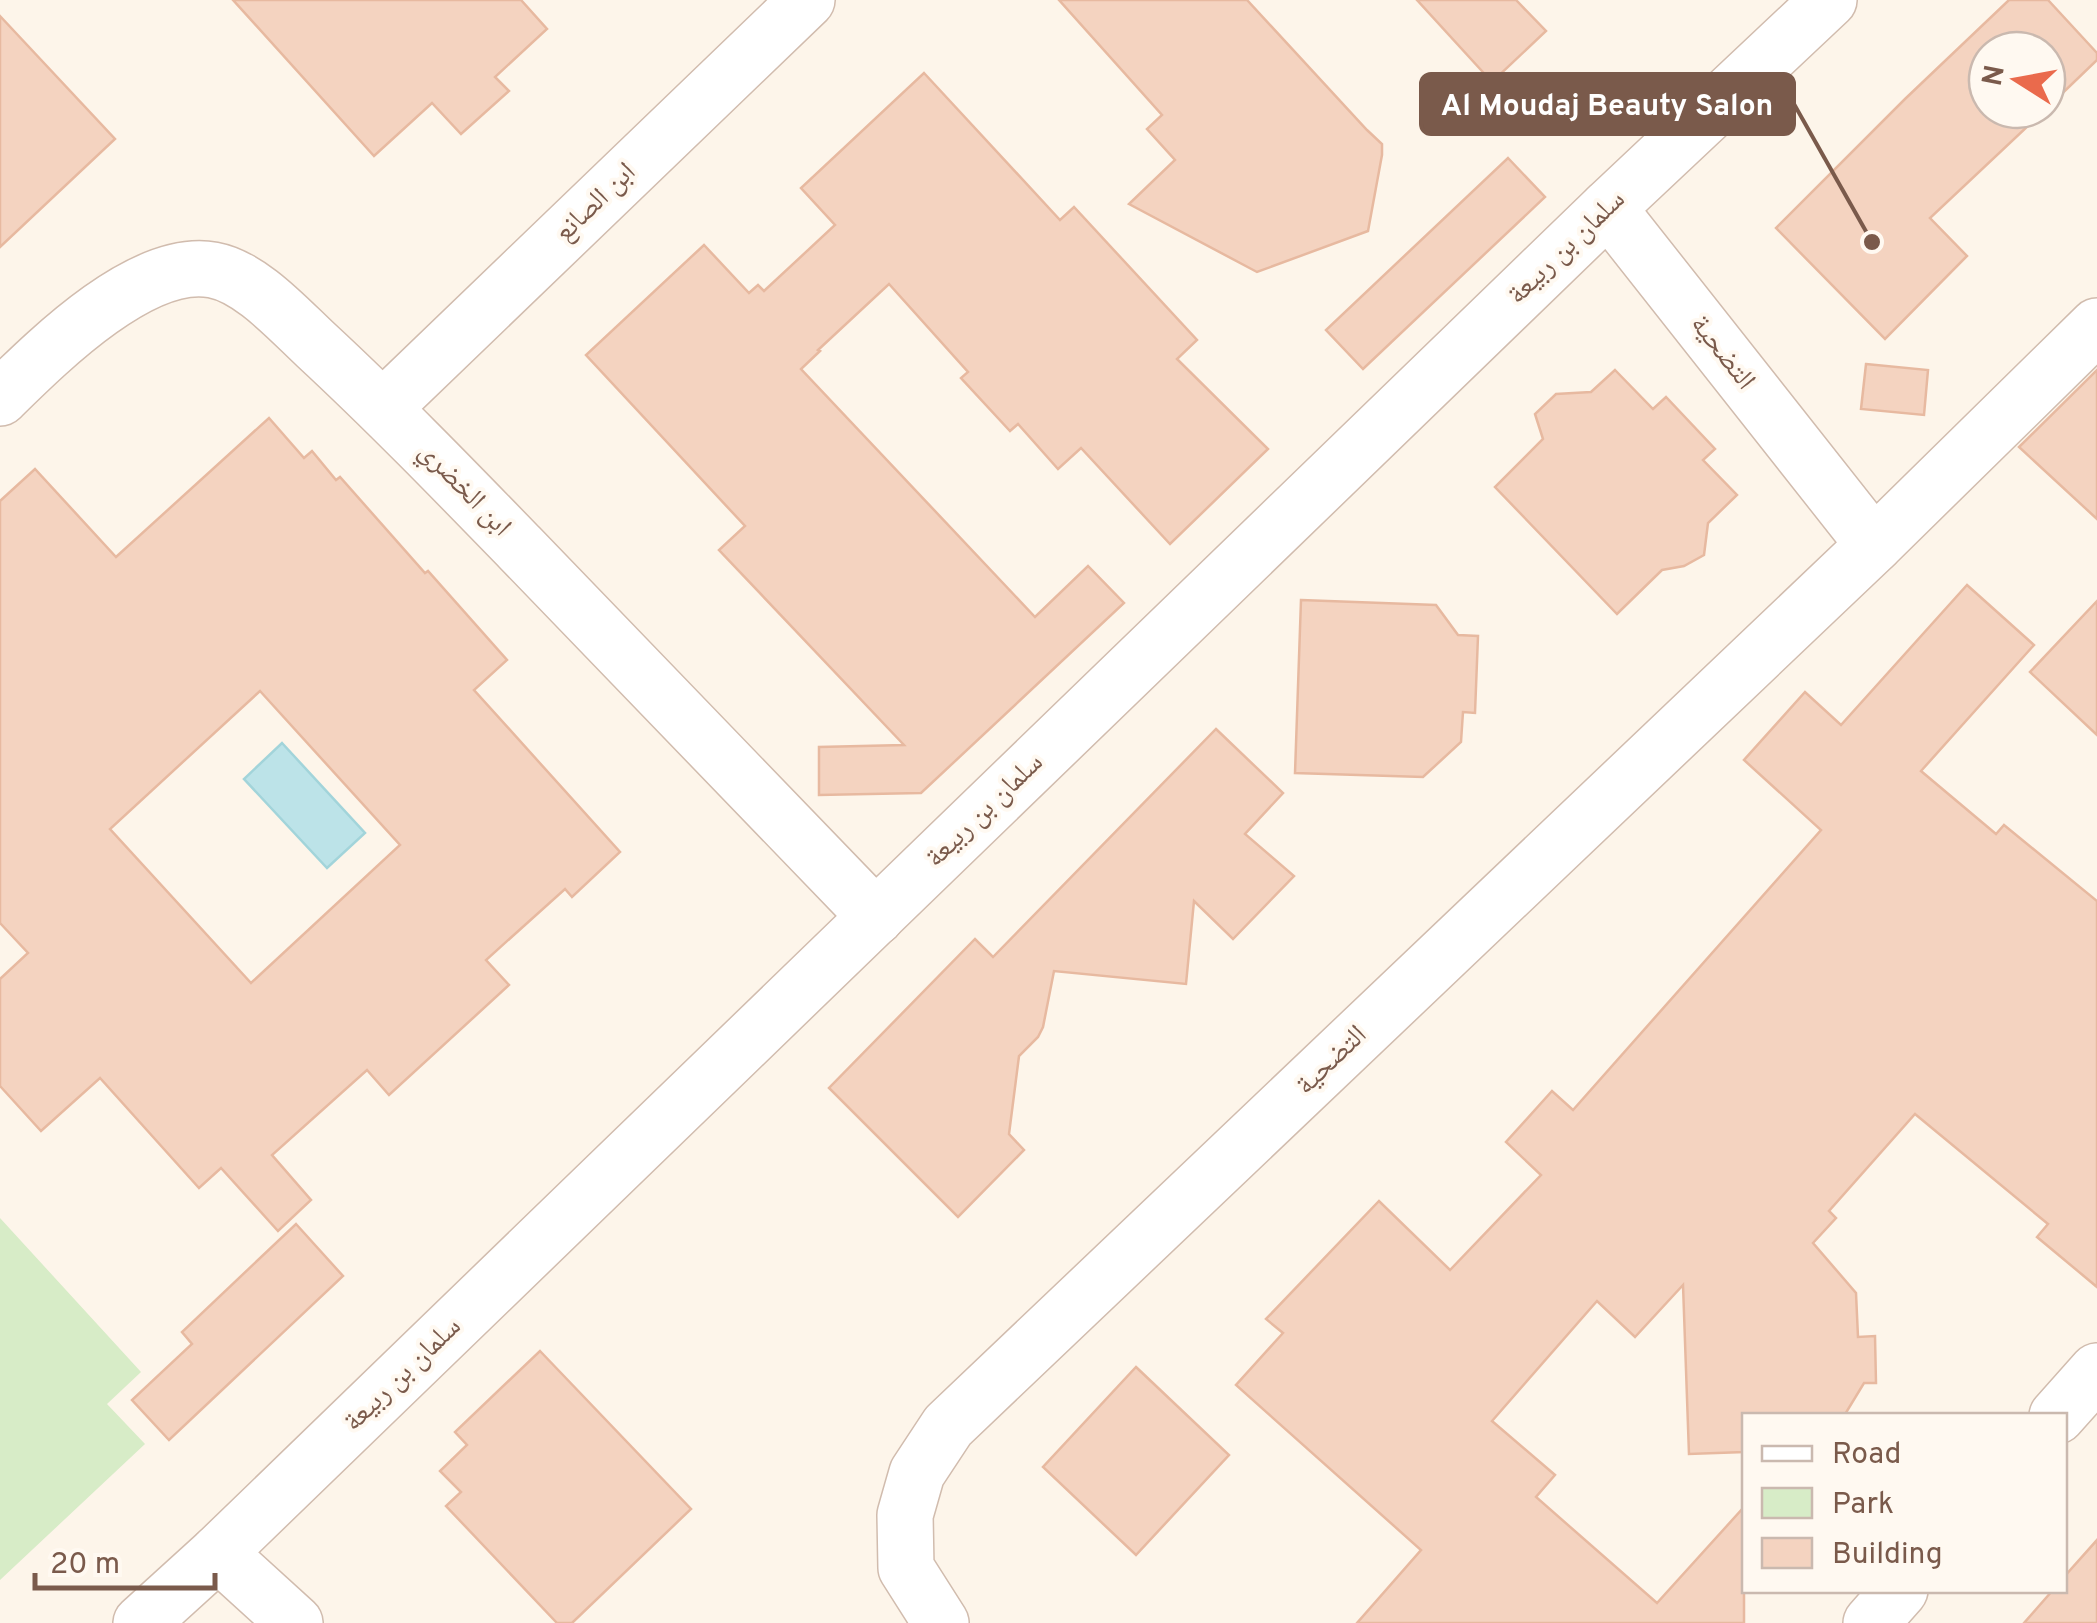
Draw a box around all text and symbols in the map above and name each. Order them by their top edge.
north arrow [1967,30,2067,130]
text: N [1976,62,2015,89]
callout: Al Moudaj Beauty Salon [1421,74,1794,134]
text: Al Moudaj Beauty Salon [1441,89,1773,126]
street label: ابن الصانع [548,155,644,251]
street label: سلمان بن ربيعة [1500,183,1634,313]
street label: التضحية [1681,308,1763,398]
street label: ابن الخضري [408,435,518,547]
street label: سلمان بن ربيعة [918,746,1052,876]
street label: التضحية [1289,1018,1375,1104]
street label: سلمان بن ربيعة [336,1310,470,1440]
legend [1742,1413,2067,1593]
text: Road [1832,1437,1901,1474]
text: Park [1832,1487,1894,1524]
scale bar [35,1528,215,1590]
text: Building [1832,1537,1943,1574]
text: 20 m [50,1547,120,1584]

